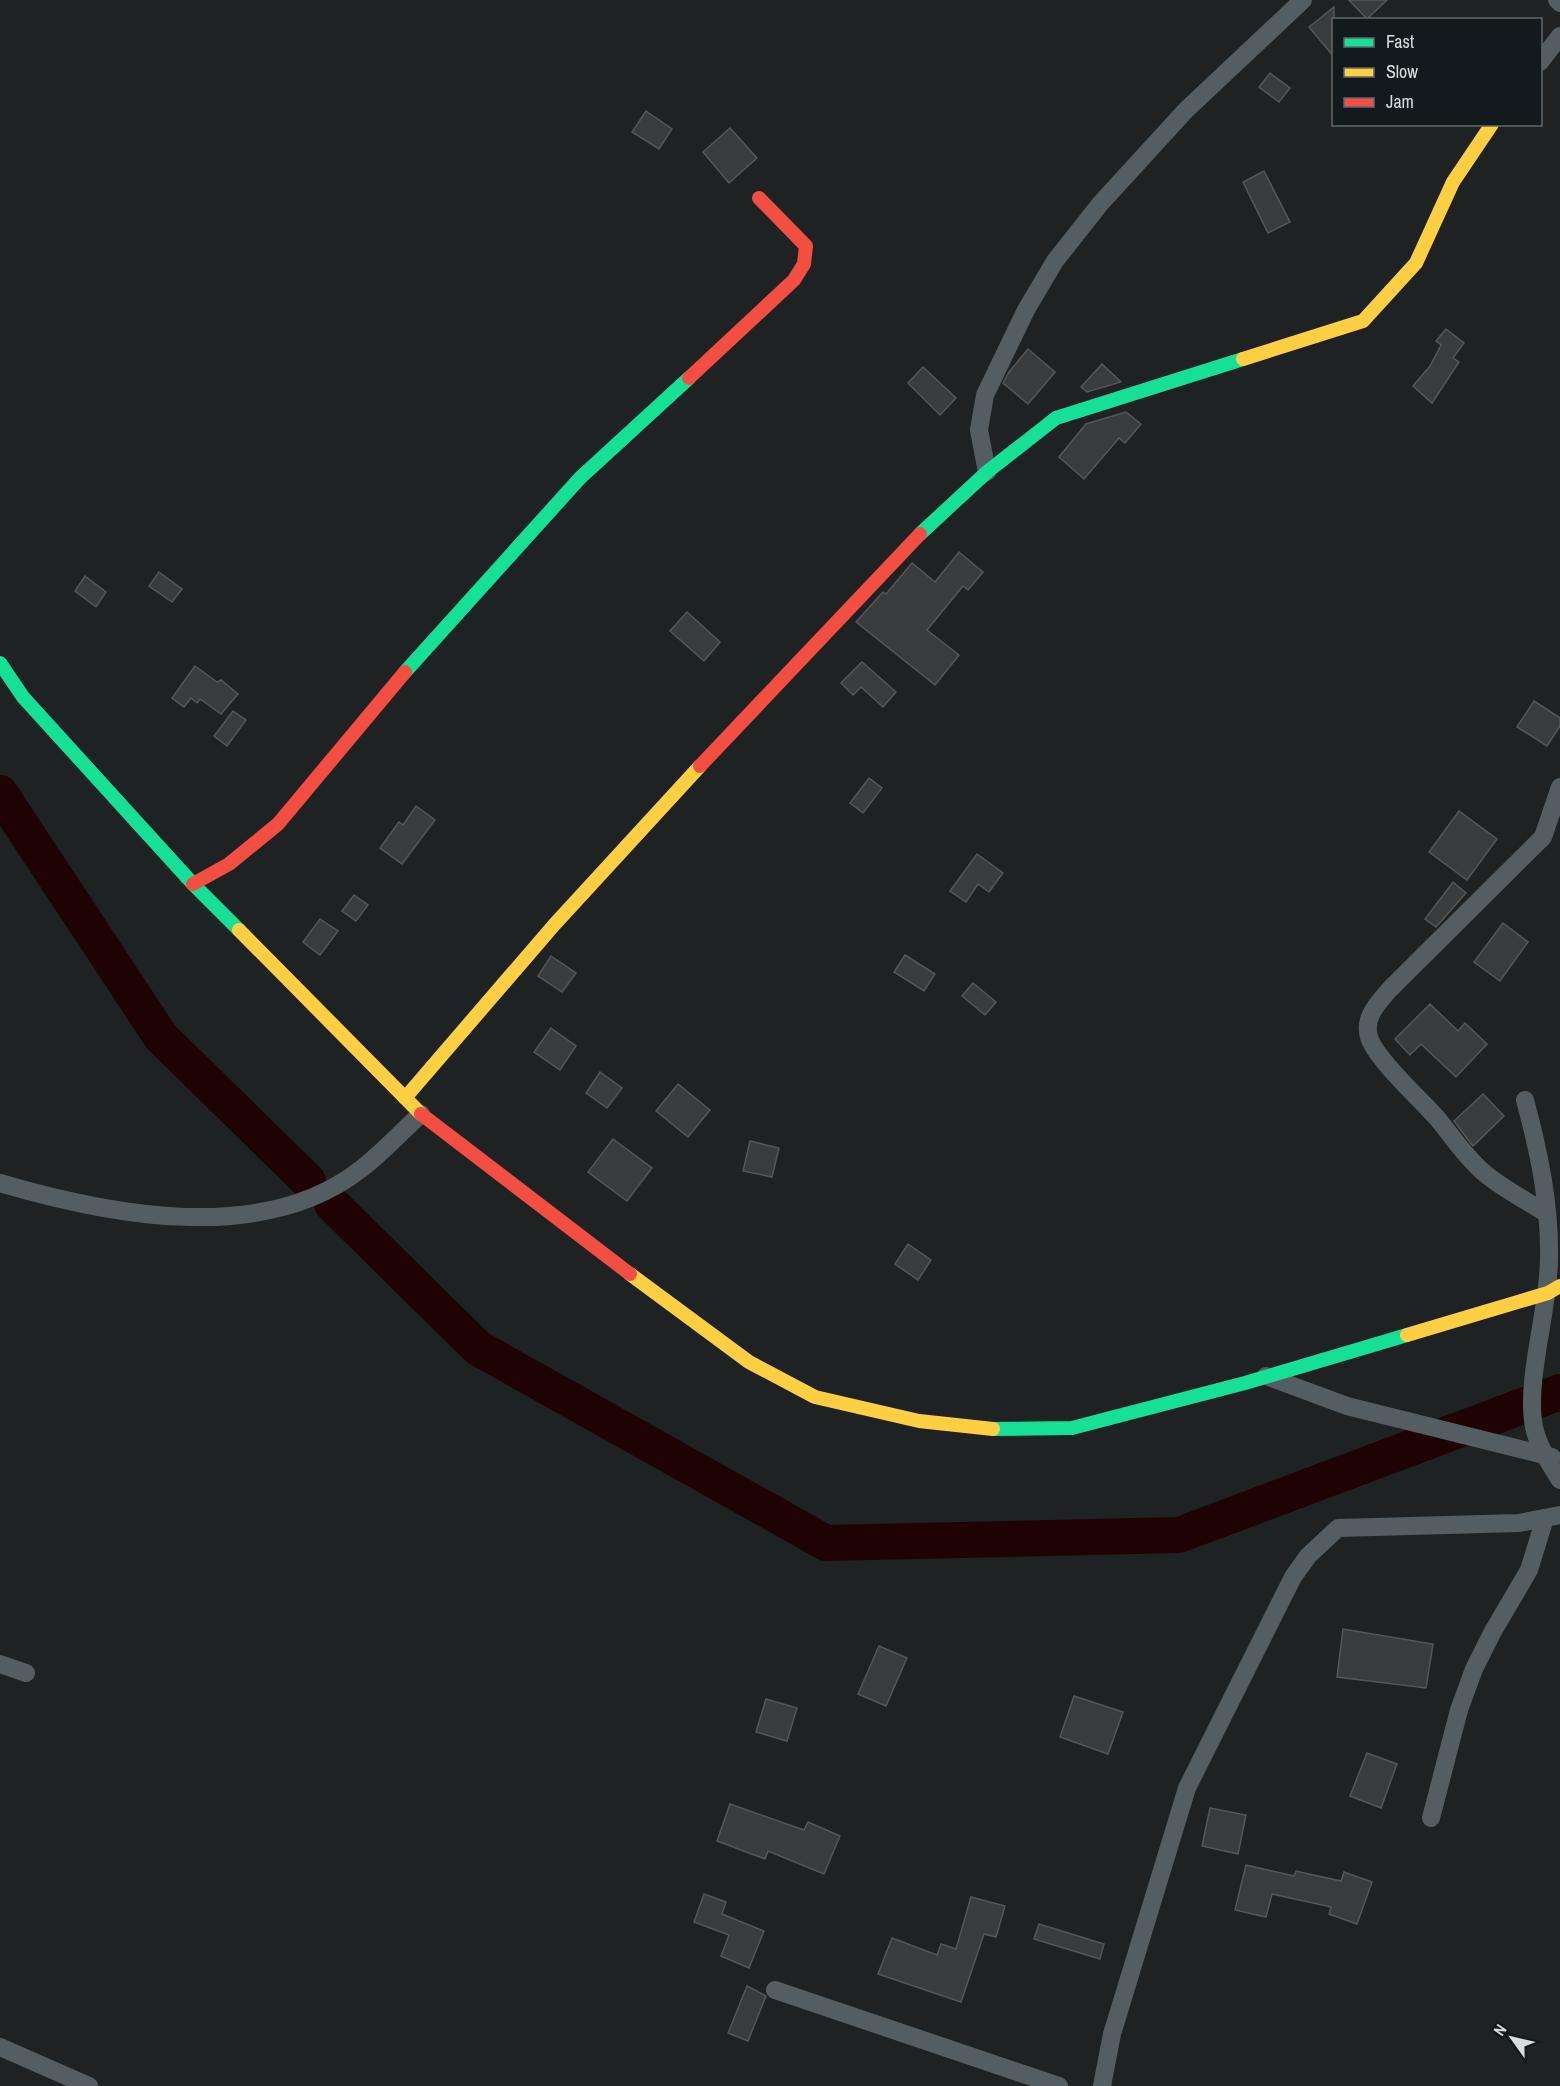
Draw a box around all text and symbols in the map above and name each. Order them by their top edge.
legend [1332,18,1542,126]
text: Fast [1386,29,1414,54]
text: Slow [1386,59,1418,84]
text: Jam [1386,89,1414,114]
north arrow [1482,2008,1542,2068]
text: N [1488,2020,1511,2040]

